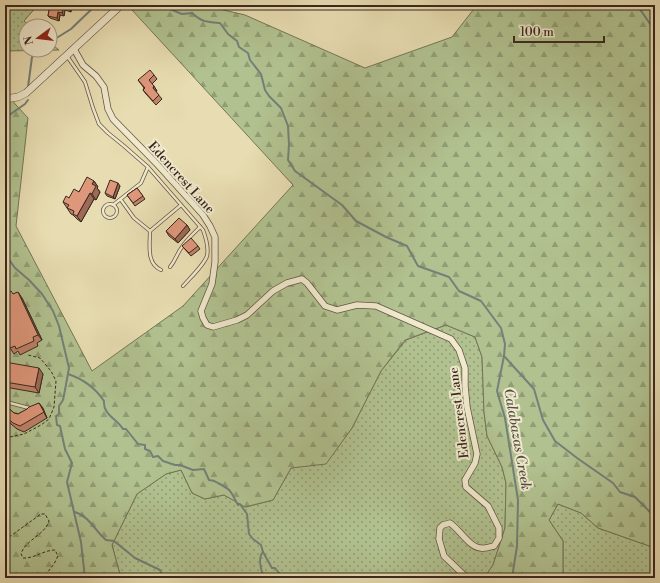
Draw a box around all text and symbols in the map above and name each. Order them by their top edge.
north arrow [18,18,58,58]
scale bar [514,18,604,44]
text: 100 m [520,25,554,40]
text: N [21,34,37,46]
street label: Edencrest Lane [145,138,218,217]
street label: Edencrest Lane [445,366,473,459]
water label: Calabazas Creek [499,387,535,491]

